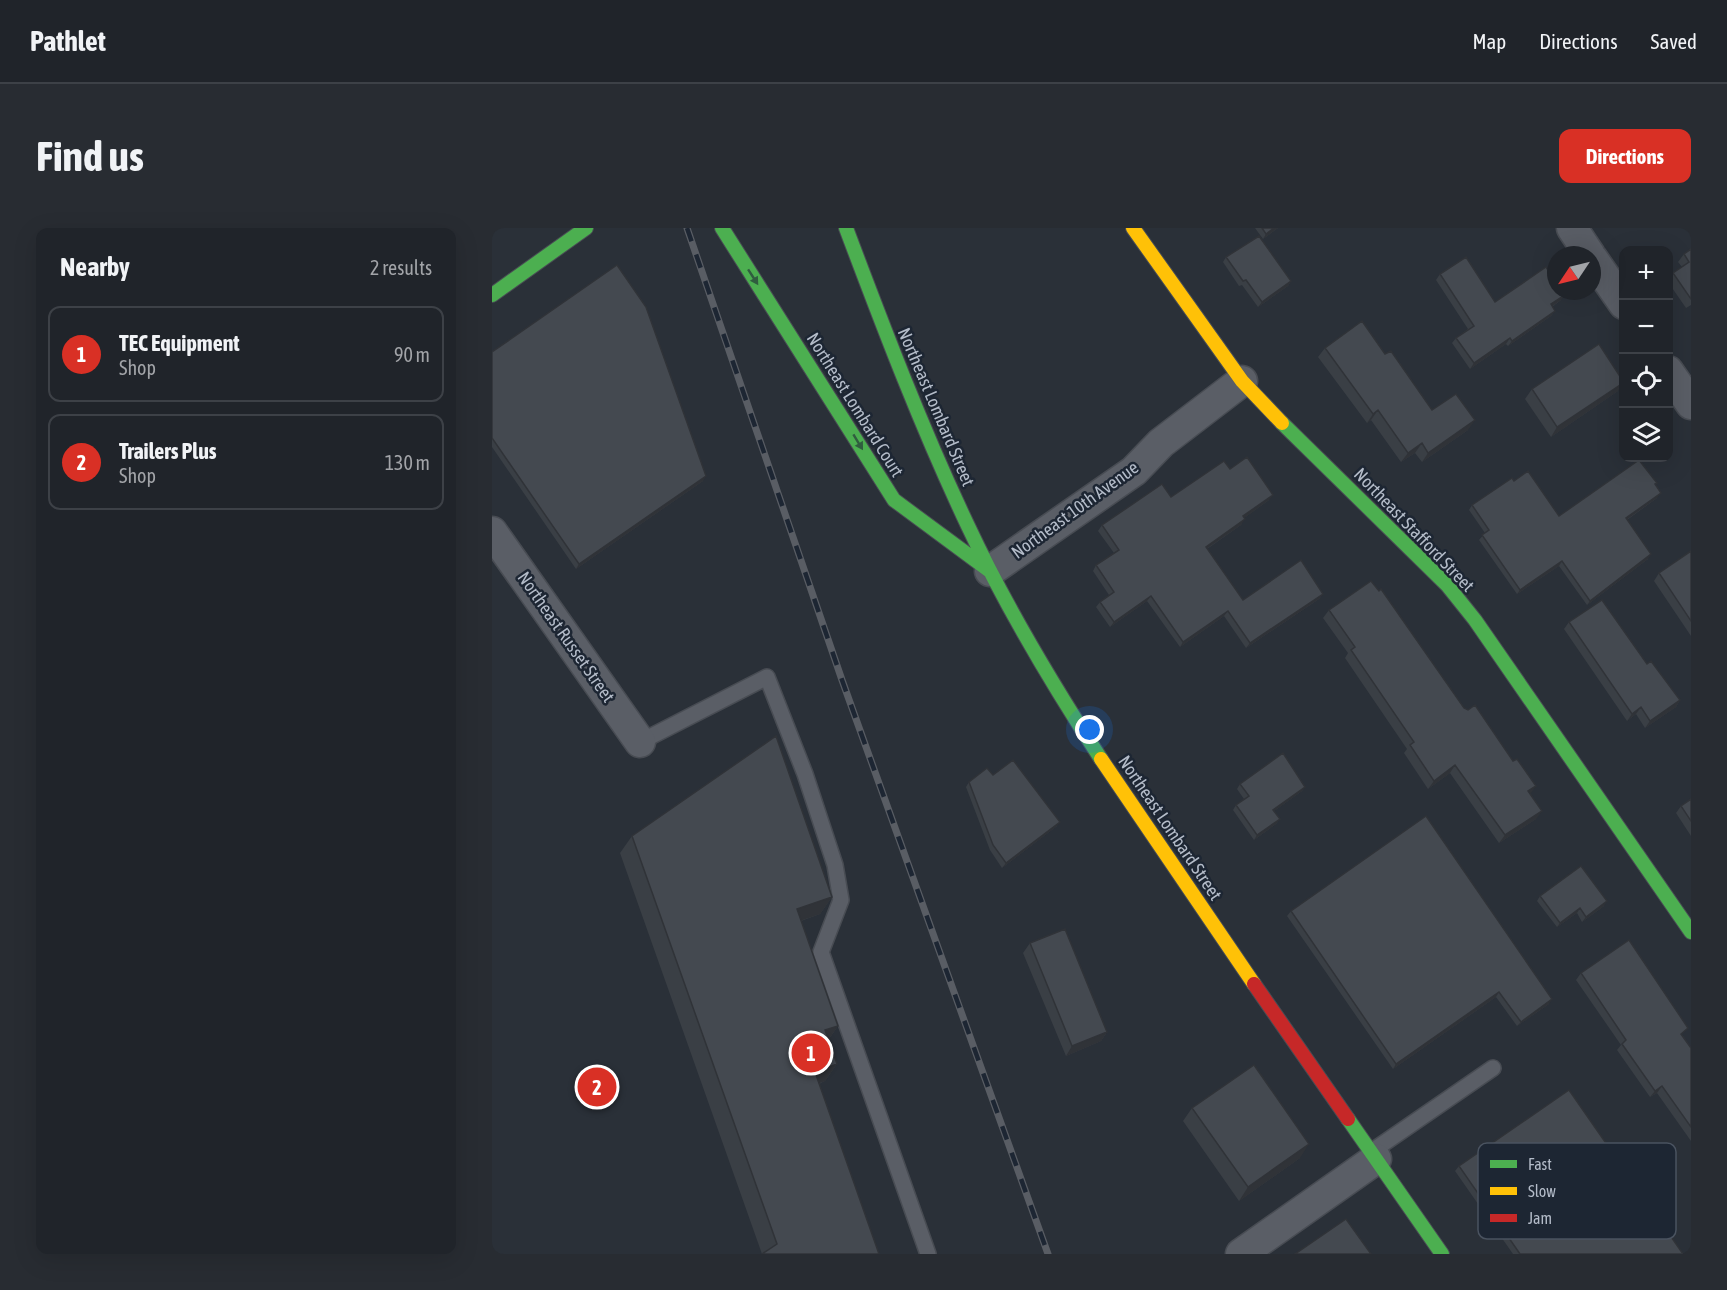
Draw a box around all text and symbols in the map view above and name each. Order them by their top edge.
text: Pathlet [30,25,106,57]
text: Map [1472,29,1506,53]
text: Directions [1539,29,1618,53]
text: Saved [1651,29,1697,53]
button: Directions [1559,129,1691,183]
text: Find us [36,132,144,180]
north arrow [1547,246,1601,300]
map controls [1619,246,1673,462]
button: + [1619,246,1673,300]
text: Nearby [60,252,130,282]
text: 2 results [370,256,432,279]
one-way arrow [748,269,759,285]
button: − [1619,300,1673,354]
street label: Northeast Lombard Street [894,325,979,489]
street label: Northeast Lombard Court [803,329,908,481]
text: TEC Equipment [119,330,240,356]
text: 1 [77,343,86,366]
text: 90 m [394,343,430,366]
button: locate [1619,354,1673,408]
text: Shop [119,356,156,379]
button: layers [1619,408,1673,462]
one-way arrow [853,434,864,450]
text: Trailers Plus [119,438,217,464]
text: 2 [77,451,86,474]
text: 130 m [385,451,430,474]
street label: Northeast 10th Avenue [1007,456,1142,563]
street label: Northeast Stafford Street [1350,463,1479,596]
text: Shop [119,464,156,487]
street label: Northeast Russet Street [514,567,619,706]
your location [1075,715,1104,744]
street label: Northeast Lombard Street [1114,751,1227,904]
pin: 1 [792,1030,830,1076]
pin: 2 [578,1064,616,1110]
legend [1478,1143,1676,1239]
text: Fast [1528,1155,1552,1173]
text: Slow [1528,1182,1556,1200]
text: Jam [1528,1209,1552,1227]

